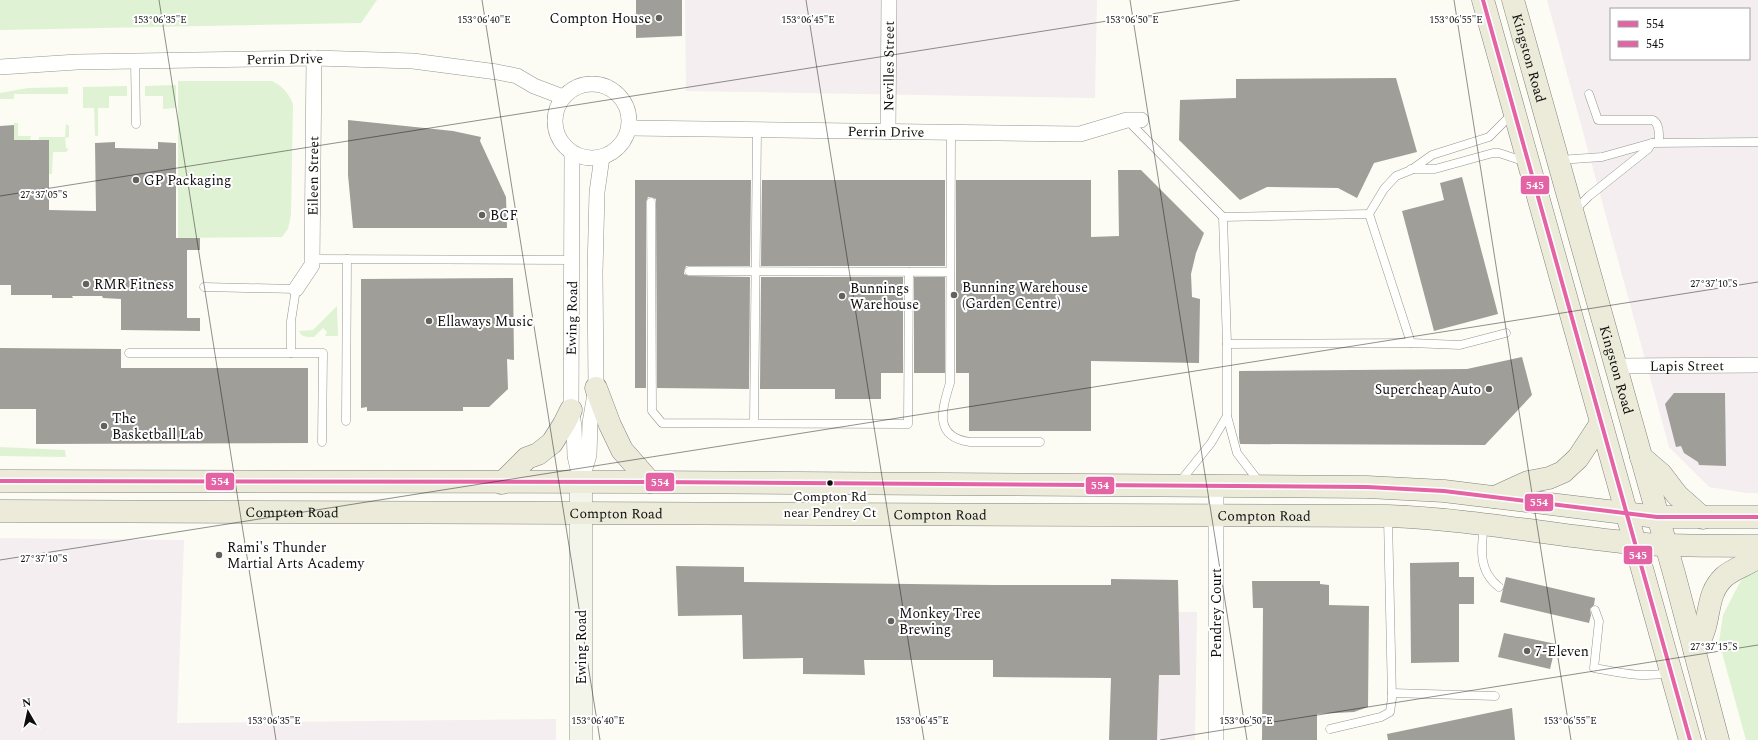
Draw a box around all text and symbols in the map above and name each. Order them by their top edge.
place label: Compton House [550,8,651,29]
legend [1610,8,1750,60]
street label: Kingston Road [1507,11,1552,105]
text: 153°06'35"E [133,12,187,28]
text: 153°06'40"E [457,12,511,28]
text: 153°06'45"E [781,12,835,28]
text: 153°06'50"E [1105,12,1159,28]
text: 153°06'55"E [1429,12,1483,28]
marker: Compton House [654,13,664,23]
text: 554 [1646,15,1664,34]
street label: Nevilles Street [878,21,899,111]
text: 545 [1646,35,1664,54]
street label: Perrin Drive [246,47,324,70]
street label: Perrin Drive [847,120,925,142]
street label: Eileen Street [302,136,324,216]
place label: GP Packaging [144,170,232,191]
marker: GP Packaging [131,175,141,185]
line badge: 545 [1520,175,1550,195]
text: 545 [1526,177,1544,194]
text: 27°37'05"S [20,187,68,203]
place label: BCF [490,205,518,226]
marker: BCF [477,210,487,220]
place label: RMR Fitness [94,274,174,295]
text: 27°37'10"S [1690,276,1738,292]
place label: Bunning Warehouse (Garden Centre) [962,277,1088,314]
place label: Bunnings Warehouse [850,278,919,315]
marker: RMR Fitness [81,279,91,289]
street label: Ewing Road [561,280,583,356]
marker: Bunning Warehouse (Garden Centre) [949,290,959,300]
marker: Bunnings Warehouse [837,291,847,301]
place label: Ellaways Music [437,311,534,332]
marker: Ellaways Music [424,316,434,326]
street label: Kingston Road [1594,323,1639,417]
street label: Lapis Street [1650,355,1724,376]
place label: Supercheap Auto [1375,379,1481,400]
marker: Supercheap Auto [1484,384,1494,394]
place label: The Basketball Lab [112,408,203,445]
marker: The Basketball Lab [99,421,109,431]
line badge: 554 [205,472,235,491]
line badge: 554 [645,472,675,492]
text: 554 [211,473,230,490]
text: 554 [651,474,670,491]
line badge: 554 [1085,476,1115,495]
text: 554 [1091,477,1110,494]
marker: Compton Rd near Pendrey Ct [825,478,835,488]
place label: Compton Rd near Pendrey Ct [784,487,877,523]
line badge: 554 [1524,493,1554,512]
text: 554 [1530,494,1549,511]
street label: Compton Road [245,501,339,523]
street label: Compton Road [569,503,663,524]
street label: Compton Road [893,504,987,525]
street label: Compton Road [1217,505,1311,526]
place label: Rami's Thunder Martial Arts Academy [227,537,365,574]
line badge: 545 [1623,545,1653,565]
text: 545 [1629,547,1647,564]
marker: Rami's Thunder Martial Arts Academy [214,550,224,560]
text: 27°37'10"S [20,551,68,567]
street label: Pendrey Court [1206,568,1227,658]
place label: Monkey Tree Brewing [899,603,981,640]
street label: Ewing Road [571,609,592,684]
marker: Monkey Tree Brewing [886,616,896,626]
text: 27°37'15"S [1690,639,1738,655]
place label: 7-Eleven [1535,641,1589,662]
marker: 7-Eleven [1522,646,1532,656]
north arrow [8,692,48,732]
text: N [21,694,32,712]
text: 153°06'35"E [247,713,301,729]
text: 153°06'40"E [571,713,625,729]
text: 153°06'45"E [895,713,949,729]
text: 153°06'50"E [1219,713,1273,729]
text: 153°06'55"E [1543,713,1597,729]

